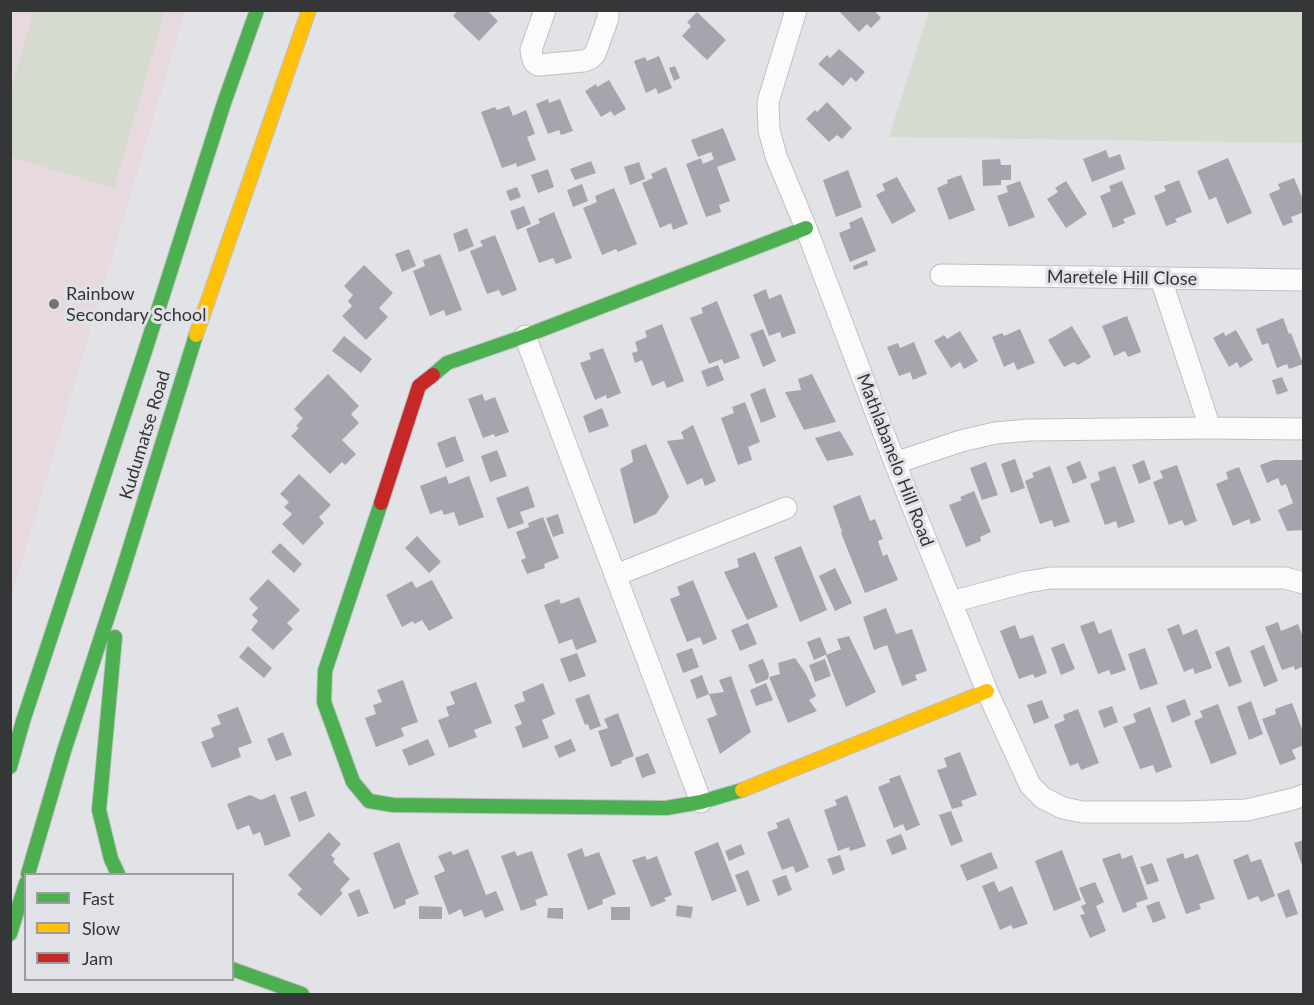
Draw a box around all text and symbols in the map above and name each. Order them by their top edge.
street label: Maretele Hill Close [1047,266,1197,290]
place label: Rainbow Secondary School [66,283,206,326]
marker: Rainbow Secondary School [47,297,61,311]
street label: Kudumatse Road [115,368,175,502]
street label: Mathlabanelo Hill Road [852,370,938,550]
legend [24,873,234,981]
text: Fast [82,887,114,909]
text: Slow [82,917,120,939]
text: Jam [82,947,113,969]

